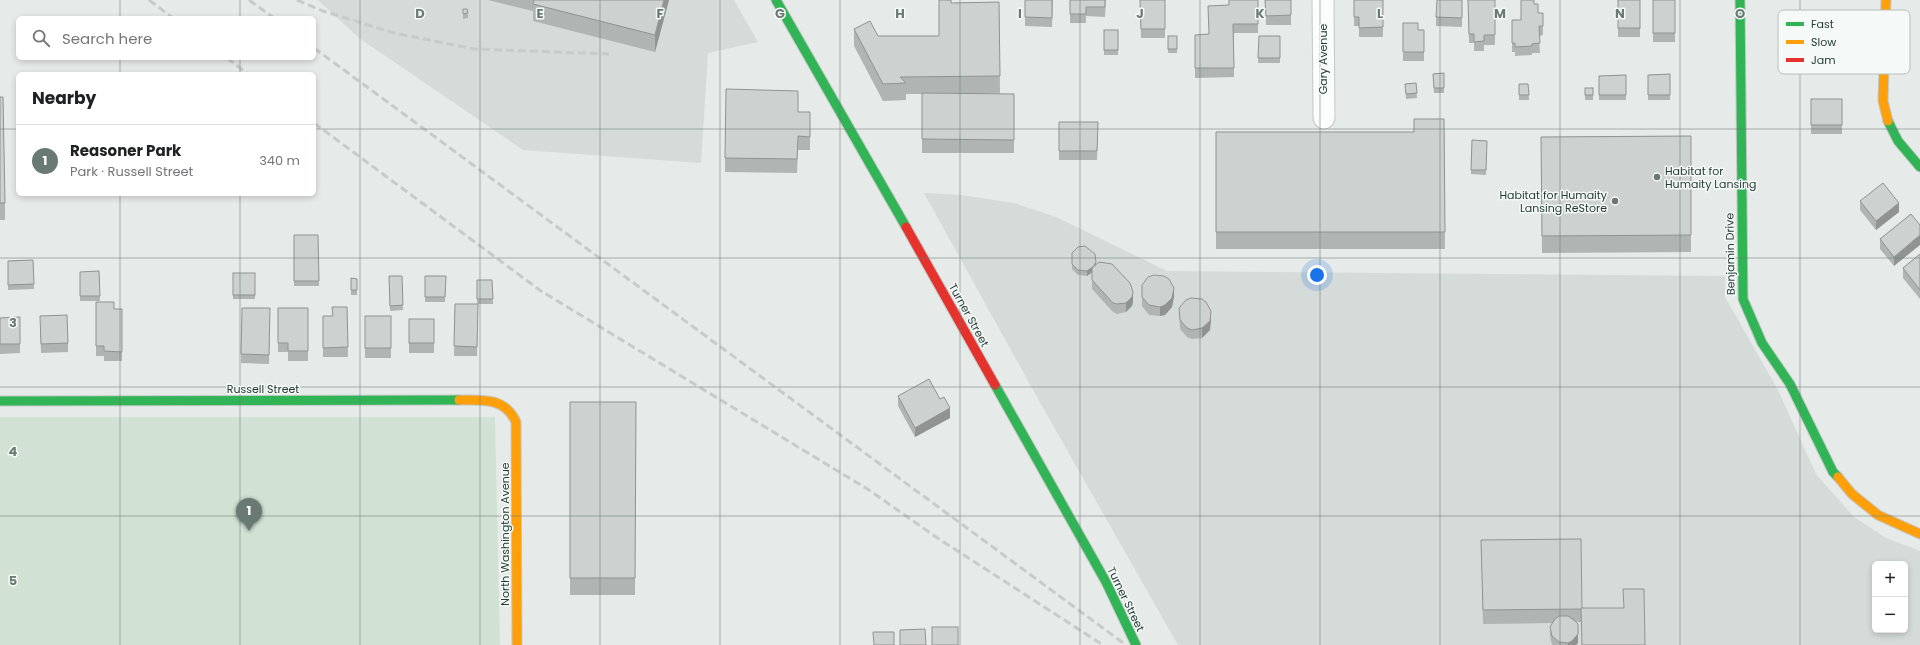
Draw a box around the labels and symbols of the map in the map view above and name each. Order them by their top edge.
text: D [415,4,425,23]
text: E [536,4,544,23]
text: F [656,4,664,23]
text: G [775,4,785,23]
text: H [895,4,905,23]
text: I [1018,4,1022,23]
text: J [1136,4,1144,23]
text: K [1255,4,1265,23]
text: L [1377,4,1383,23]
text: M [1494,4,1506,23]
text: N [1615,4,1625,23]
text: O [1735,4,1745,23]
legend [1778,10,1910,74]
text: Fast [1811,16,1834,32]
street label: Gary Avenue [1315,24,1331,94]
text: Slow [1811,34,1836,50]
text: Jam [1811,52,1836,68]
place label: Habitat for Humaity Lansing [1665,163,1756,192]
marker: Habitat for Humaity Lansing [1652,172,1662,182]
place label: Habitat for Humaity Lansing ReStore [1499,187,1608,216]
marker: Habitat for Humaity Lansing ReStore [1610,196,1620,206]
street label: Benjamin Drive [1721,213,1739,295]
your location [1307,265,1327,285]
street label: Turner Street [945,280,993,350]
text: 3 [9,313,17,332]
street label: Russell Street [227,381,299,397]
text: 4 [9,442,18,461]
street label: North Washington Avenue [497,462,513,606]
pin: 1 [236,498,262,531]
street label: Turner Street [1103,564,1149,634]
text: 5 [9,571,17,590]

